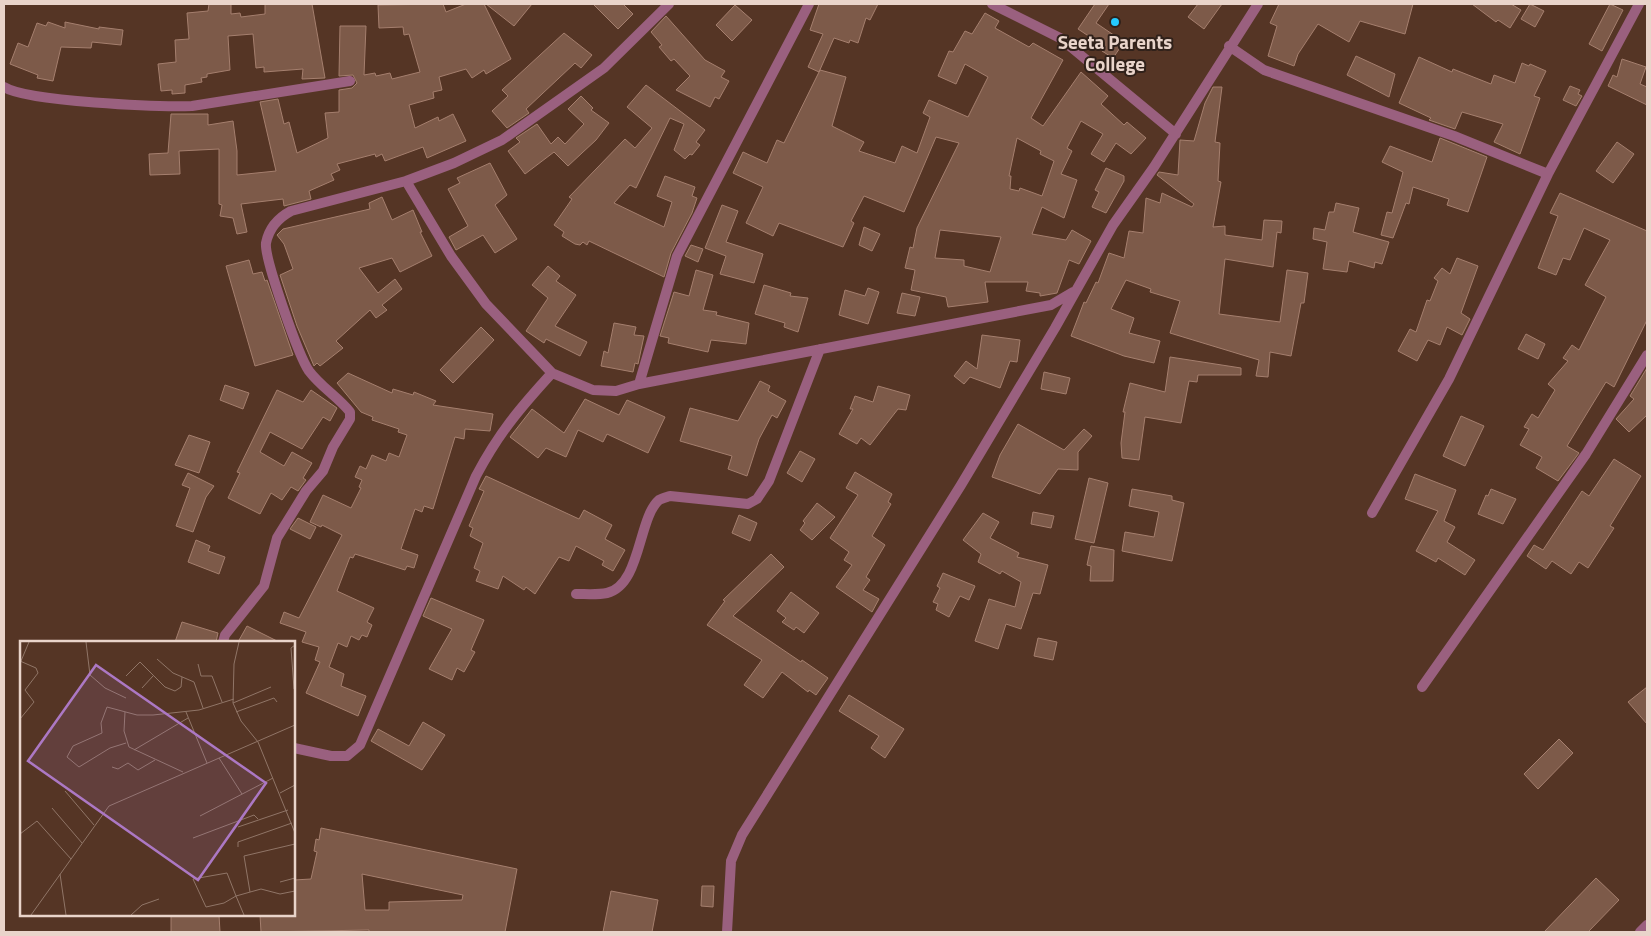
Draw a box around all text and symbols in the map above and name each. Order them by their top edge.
marker: Seeta Parents College [1109,16,1121,28]
place label: Seeta Parents College [1058,27,1172,78]
inset map [20,641,295,916]

